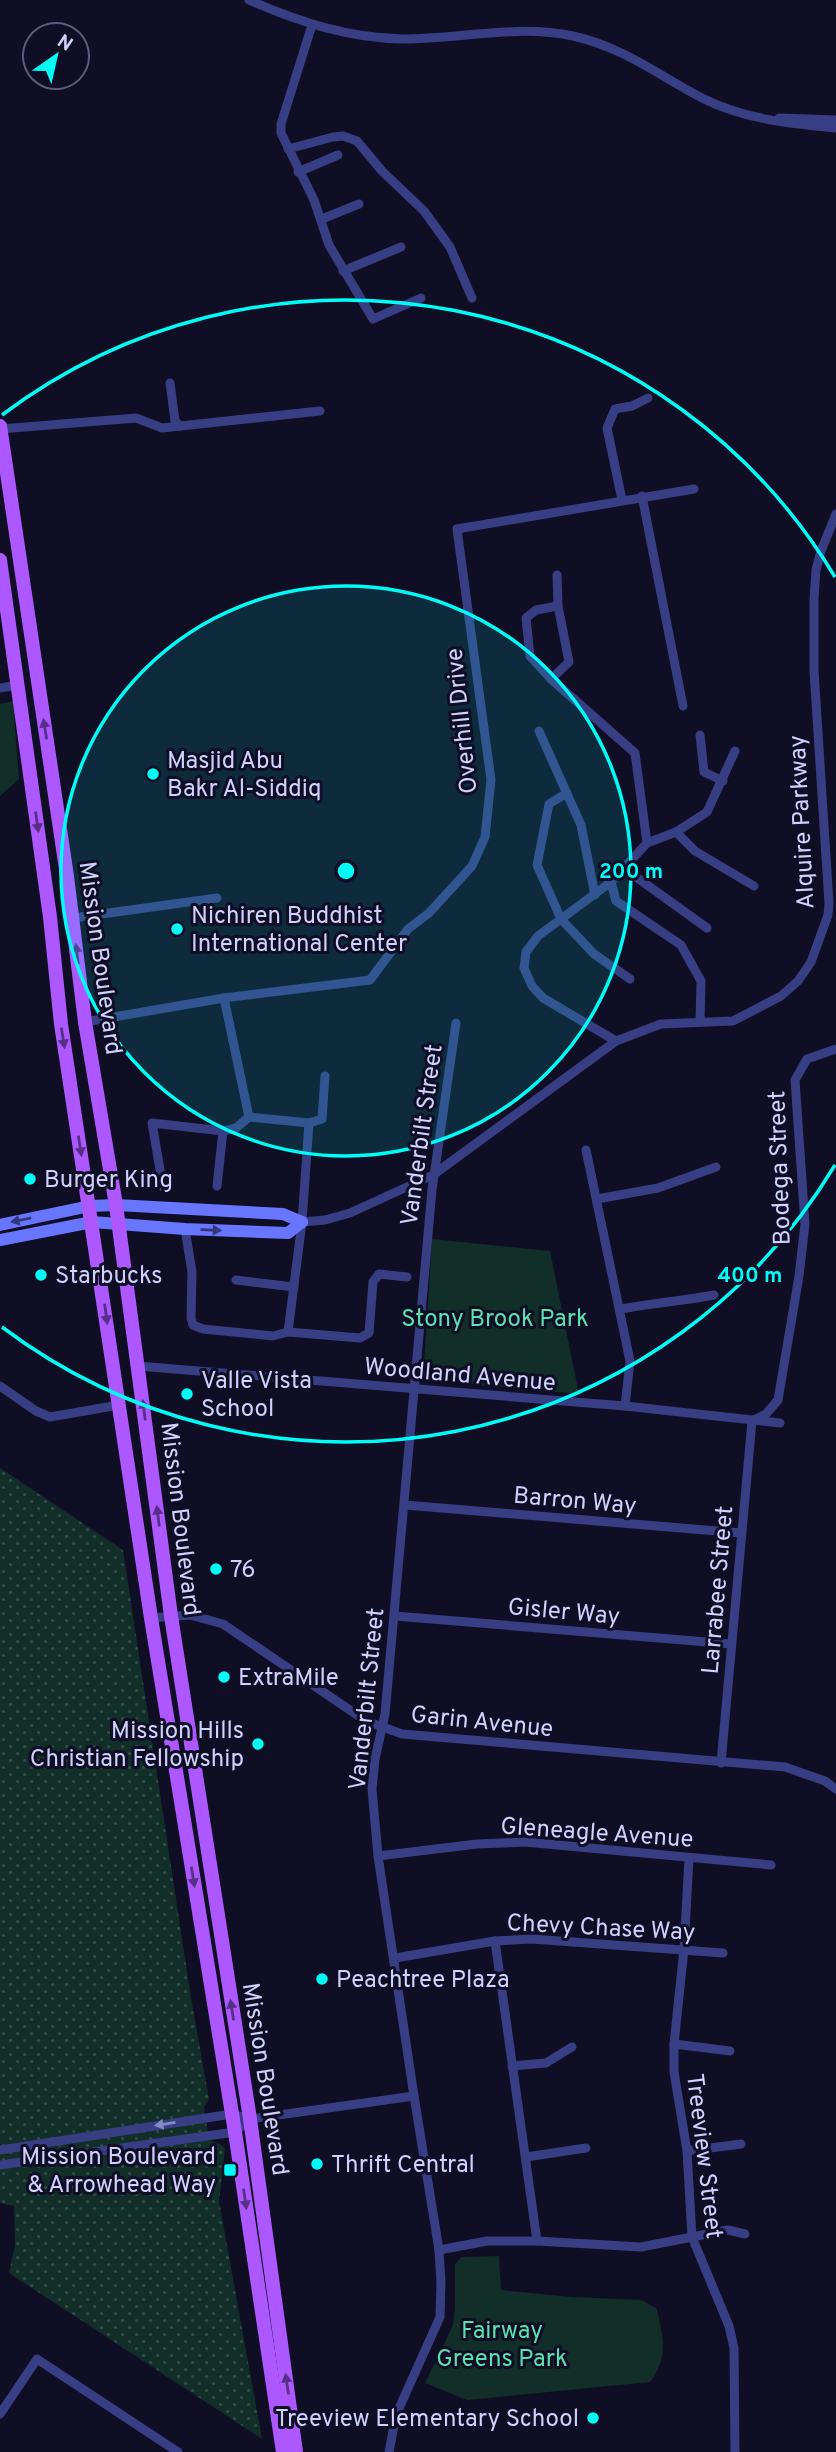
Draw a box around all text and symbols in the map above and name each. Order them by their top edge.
north arrow [21,21,91,91]
text: N [52,30,77,57]
street label: Overhill Drive [440,646,486,795]
one-way arrow [39,718,50,740]
street label: Alquire Parkway [783,734,823,910]
place label: Masjid Abu Bakr Al-Siddiq [167,747,321,805]
marker: Masjid Abu Bakr Al-Siddiq [145,766,161,782]
one-way arrow [31,811,42,833]
centre of rings [334,859,358,883]
text: 200 m [599,859,663,886]
street label: Mission Boulevard [71,860,127,1057]
place label: Nichiren Buddhist International Center [191,902,407,960]
marker: Nichiren Buddhist International Center [169,921,185,937]
one-way arrow [72,943,83,965]
one-way arrow [58,1027,69,1049]
street label: Vanderbilt Street [395,1042,451,1228]
street label: Bodega Street [763,1090,799,1246]
one-way arrow [75,1135,86,1157]
place label: Burger King [44,1166,173,1196]
marker: Burger King [22,1171,38,1187]
one-way arrow [10,1215,32,1226]
one-way arrow [200,1225,222,1236]
place label: Starbucks [55,1262,163,1292]
text: 400 m [718,1263,782,1290]
marker: Starbucks [33,1267,49,1283]
one-way arrow [100,1303,111,1325]
park label: Stony Brook Park [401,1305,589,1335]
street label: Woodland Avenue [363,1353,557,1399]
place label: Valle Vista School [201,1367,312,1425]
marker: Valle Vista School [179,1386,195,1402]
one-way arrow [138,1399,149,1421]
street label: Mission Boulevard [152,1421,206,1618]
street label: Barron Way [512,1482,638,1522]
one-way arrow [152,1505,163,1527]
street label: Larrabee Street [697,1505,741,1676]
place label: 76 [230,1556,256,1586]
marker: 76 [208,1561,224,1577]
street label: Gisler Way [506,1593,621,1633]
street label: Vanderbilt Street [343,1606,392,1792]
place label: ExtraMile [238,1664,339,1694]
marker: ExtraMile [216,1669,232,1685]
street label: Garin Avenue [409,1701,555,1745]
place label: Mission Hills Christian Fellowship [30,1717,244,1775]
marker: Mission Hills Christian Fellowship [250,1736,266,1752]
street label: Gleneagle Avenue [499,1812,694,1856]
one-way arrow [188,1867,199,1889]
street label: Chevy Chase Way [506,1909,696,1949]
place label: Peachtree Plaza [336,1966,510,1996]
marker: Peachtree Plaza [314,1971,330,1987]
street label: Mission Boulevard [234,1981,294,2178]
one-way arrow [227,1999,238,2021]
street label: Treeview Street [678,2072,728,2241]
one-way arrow [153,2119,175,2130]
place label: Mission Boulevard & Arrowhead Way [21,2143,216,2201]
place label: Thrift Central [331,2151,475,2181]
marker: Thrift Central [309,2156,325,2172]
marker: Mission Boulevard & Arrowhead Way [222,2162,238,2178]
one-way arrow [240,2188,251,2210]
park label: Fairway Greens Park [436,2317,568,2375]
one-way arrow [281,2373,292,2395]
place label: Treeview Elementary School [275,2405,579,2435]
marker: Treeview Elementary School [585,2410,601,2426]

